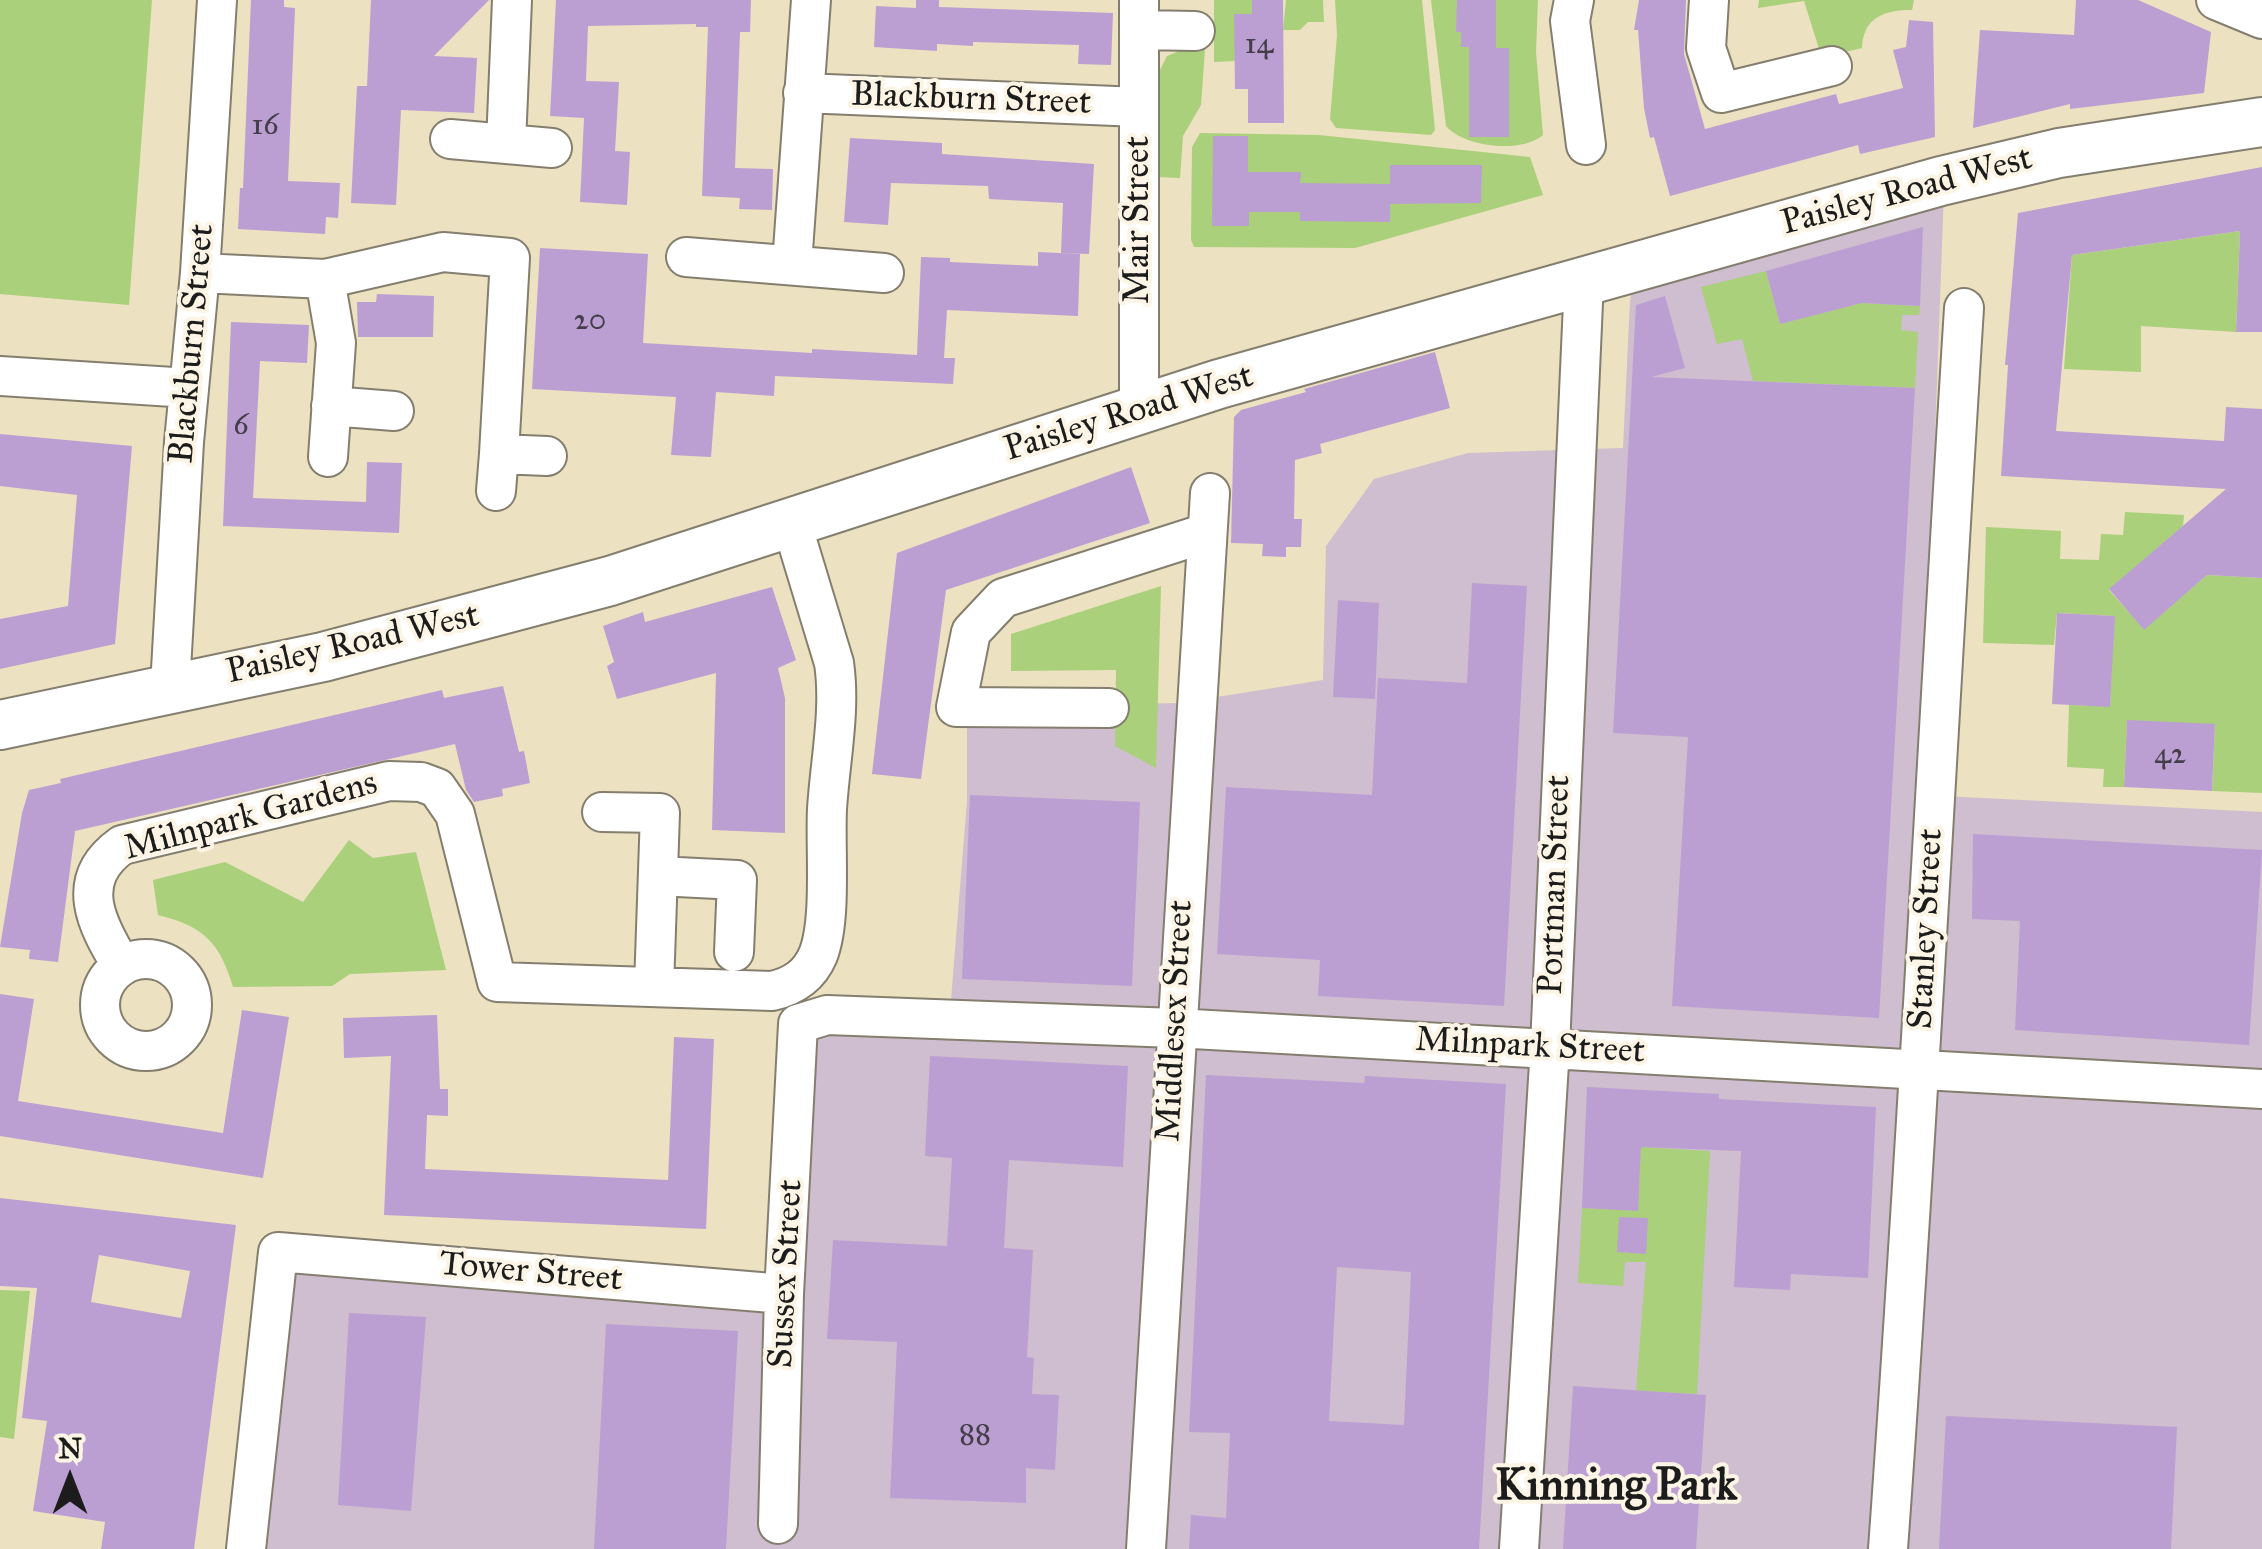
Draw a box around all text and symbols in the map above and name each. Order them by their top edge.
house number: 14 [1245,28,1273,64]
street label: Blackburn Street [850,75,1092,125]
house number: 16 [251,109,279,145]
street label: Mair Street [1118,136,1160,304]
street label: Paisley Road West [1777,138,2037,246]
street label: Blackburn Street [162,222,224,466]
house number: 20 [574,304,606,340]
street label: Paisley Road West [1000,356,1258,472]
house number: 6 [233,409,249,445]
street label: Paisley Road West [223,596,483,694]
house number: 42 [2154,738,2186,774]
street label: Milnpark Gardens [120,763,382,871]
street label: Portman Street [1531,774,1581,996]
street label: Stanley Street [1901,828,1953,1030]
street label: Middlesex Street [1149,899,1203,1143]
street label: Milnpark Street [1414,1020,1646,1074]
street label: Sussex Street [761,1179,813,1369]
street label: Tower Street [438,1244,624,1302]
house number: 88 [959,1419,991,1455]
north arrow [20,1429,120,1529]
text: N [58,1431,82,1466]
district label: Kinning Park [1495,1461,1737,1515]

